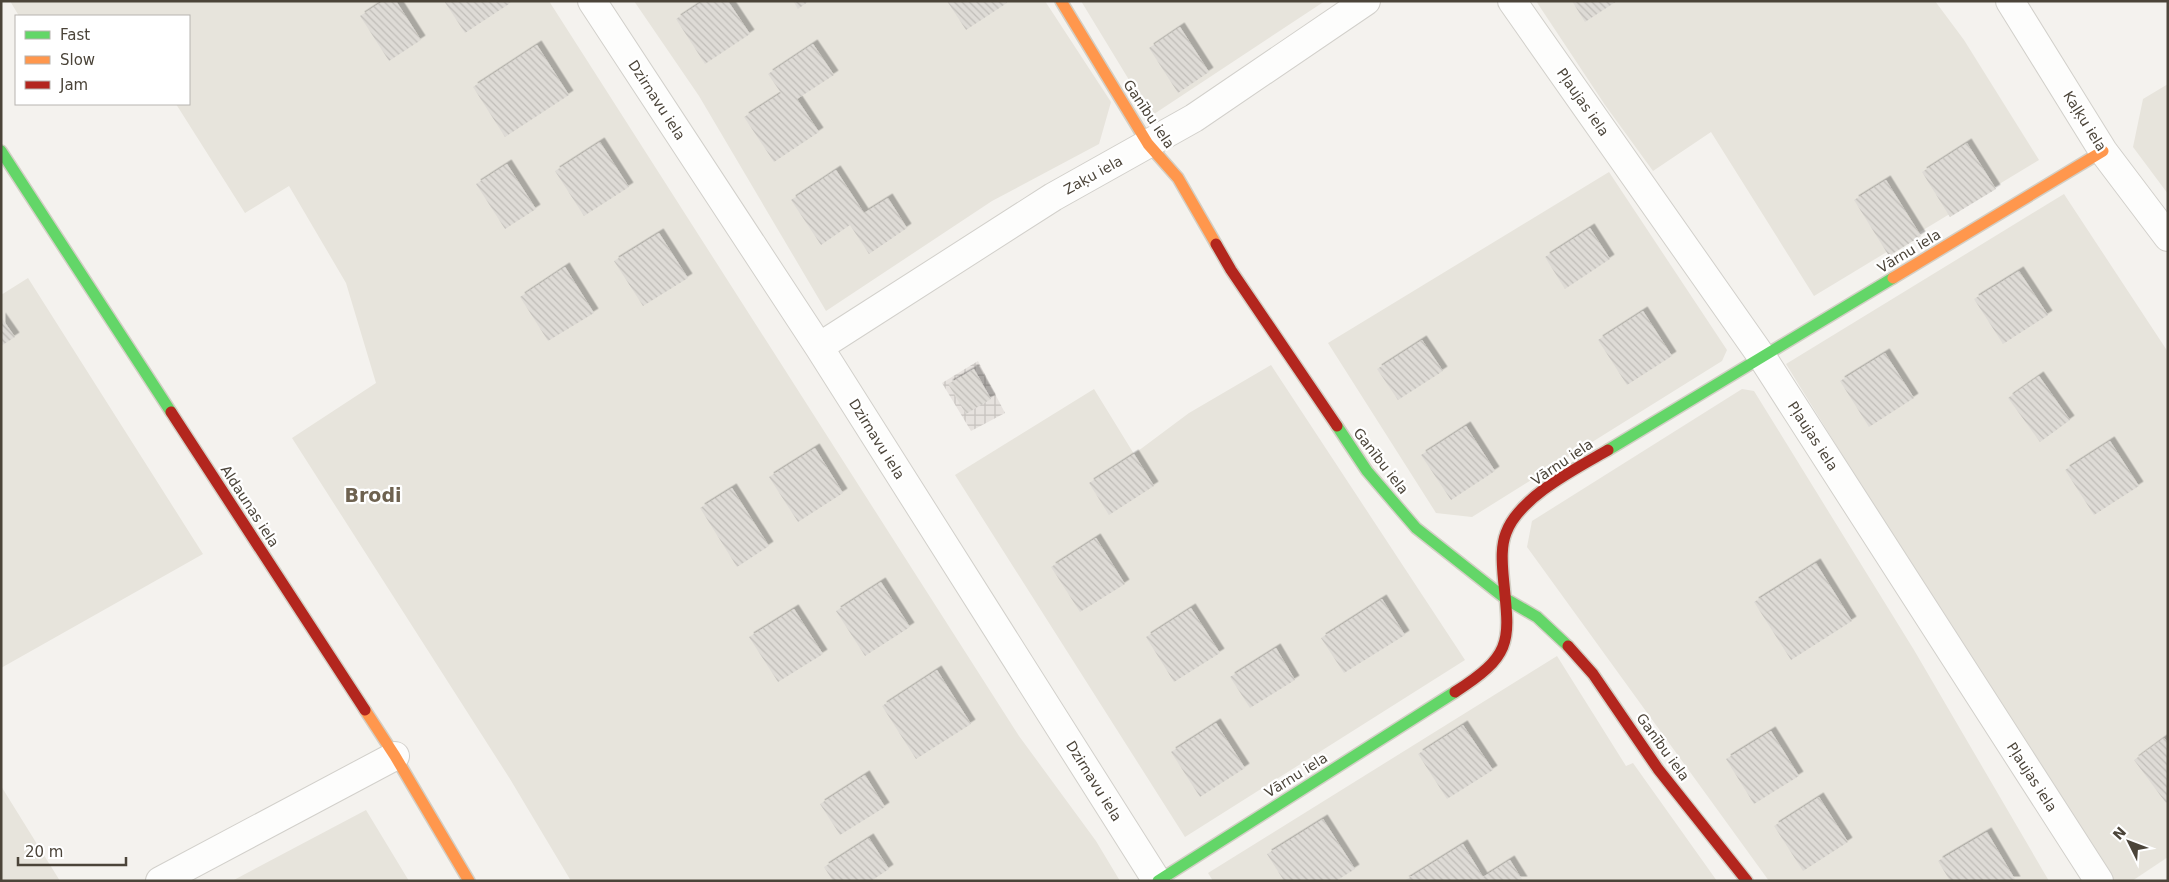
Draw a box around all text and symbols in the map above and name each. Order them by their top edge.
legend [15,15,190,105]
text: Fast [60,26,90,44]
text: Slow [60,51,95,69]
street label: Dzirnavu iela [625,57,689,143]
street label: Pļaujas iela [1553,65,1612,140]
text: Jam [59,76,88,94]
street label: Ganību iela [1120,77,1178,151]
street label: Kaļķu iela [2059,88,2110,155]
street label: Zaķu iela [1061,152,1126,199]
street label: Vārnu iela [1875,226,1943,276]
street label: Dzirnavu iela [846,396,908,482]
street label: Pļaujas iela [1784,399,1841,474]
street label: Ganību iela [1350,425,1412,497]
street label: Vārnu iela [1528,436,1596,488]
street label: Aldaunas iela [218,462,282,550]
district label: Brodi [344,484,402,506]
street label: Ganību iela [1633,710,1693,784]
street label: Dzirnavu iela [1063,738,1125,824]
street label: Pļaujas iela [2003,740,2060,815]
street label: Vārnu iela [1262,749,1330,801]
north arrow [2104,817,2154,867]
text: N [2109,824,2129,843]
scale bar [18,834,125,866]
text: 20 m [25,843,63,861]

